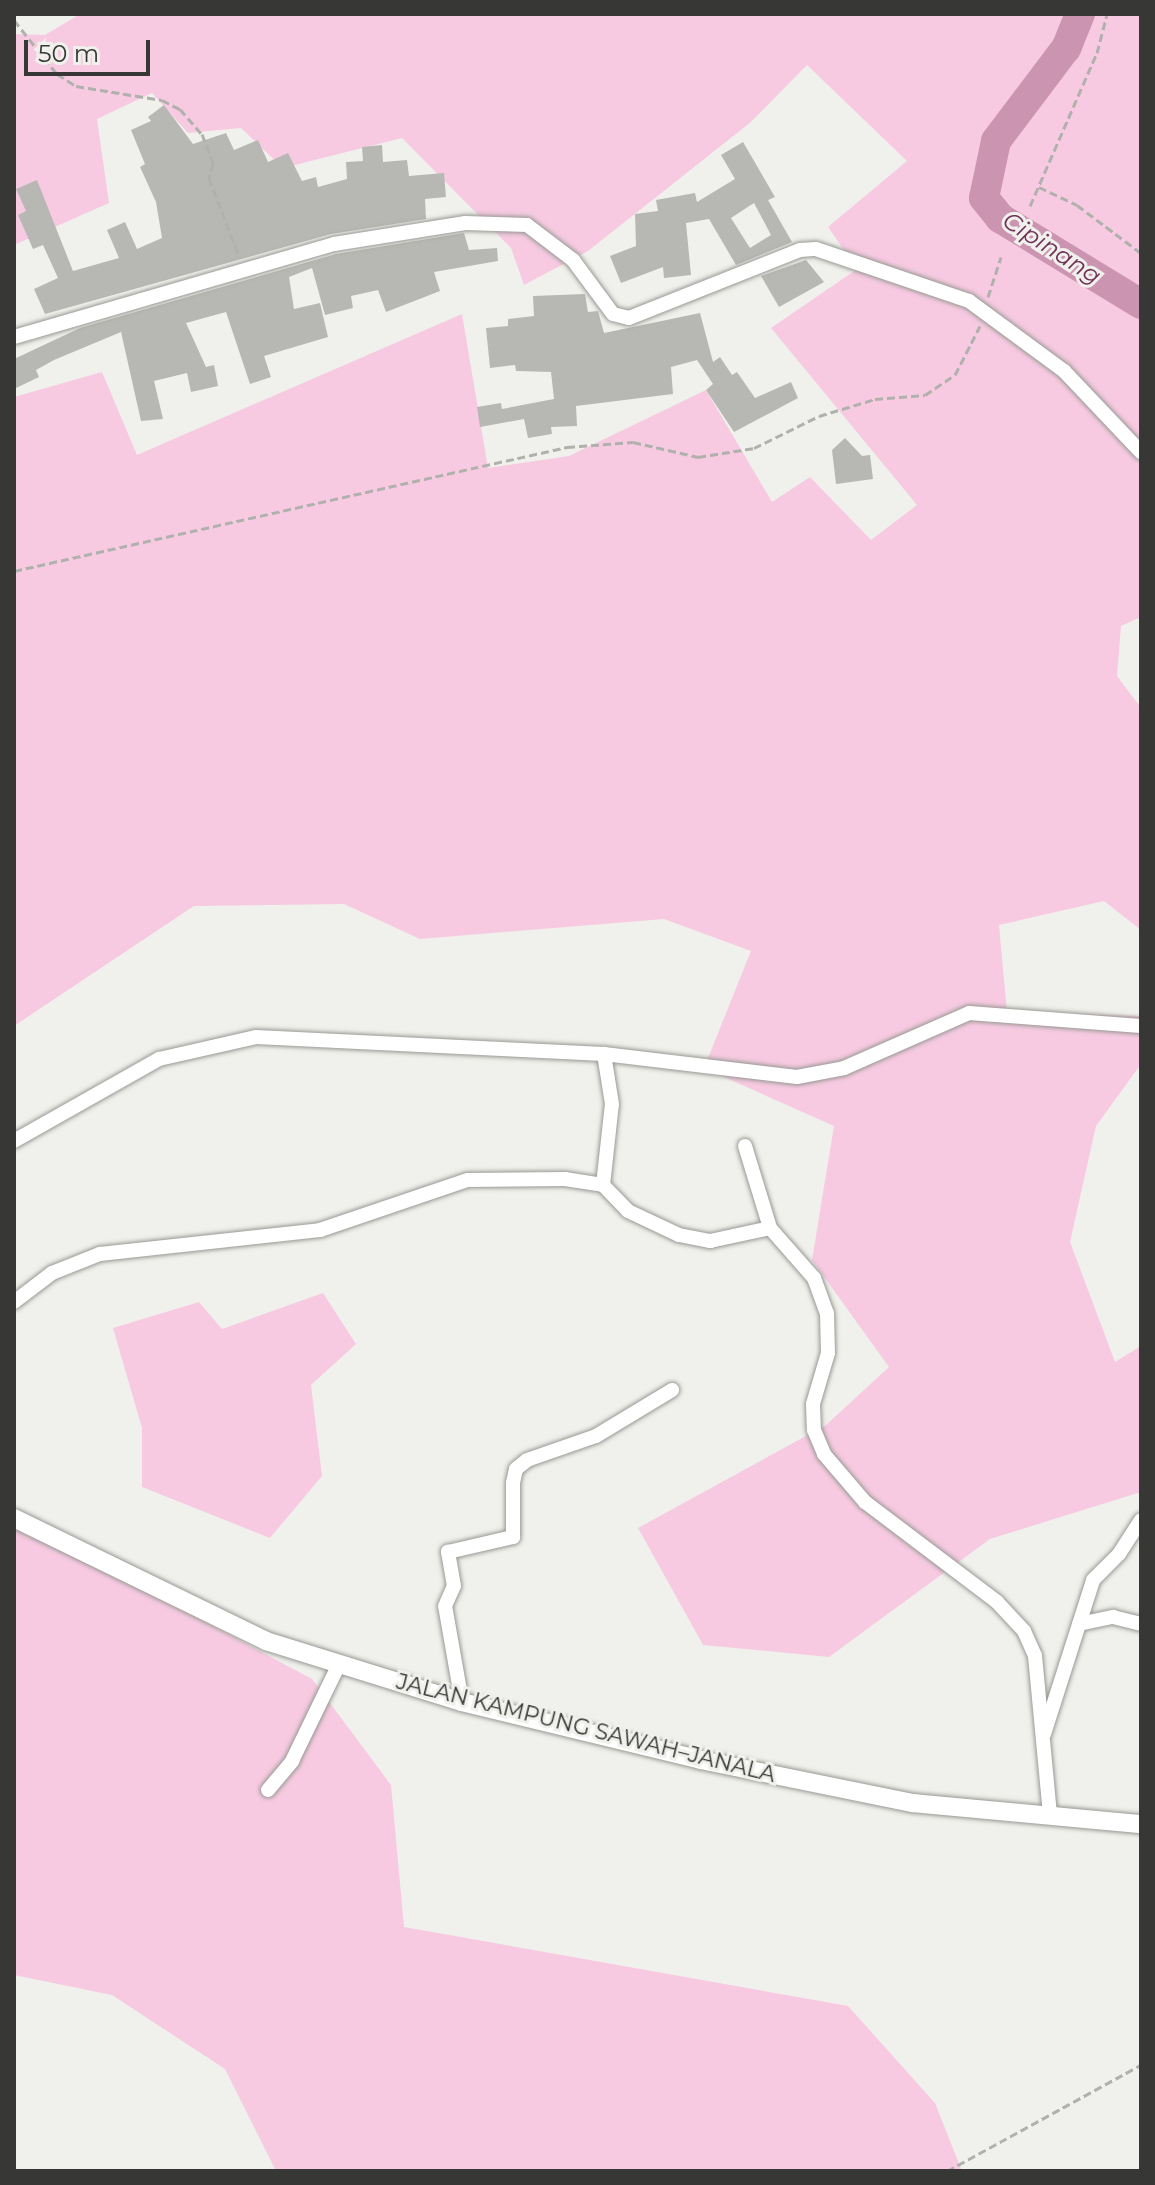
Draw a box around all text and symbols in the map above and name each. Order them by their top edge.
scale bar [28,24,154,74]
text: 50 m [38,39,99,68]
water label: Cipinang [997,206,1107,290]
street label: JALAN KAMPUNG SAWAH–JANALA [394,1668,778,1788]

